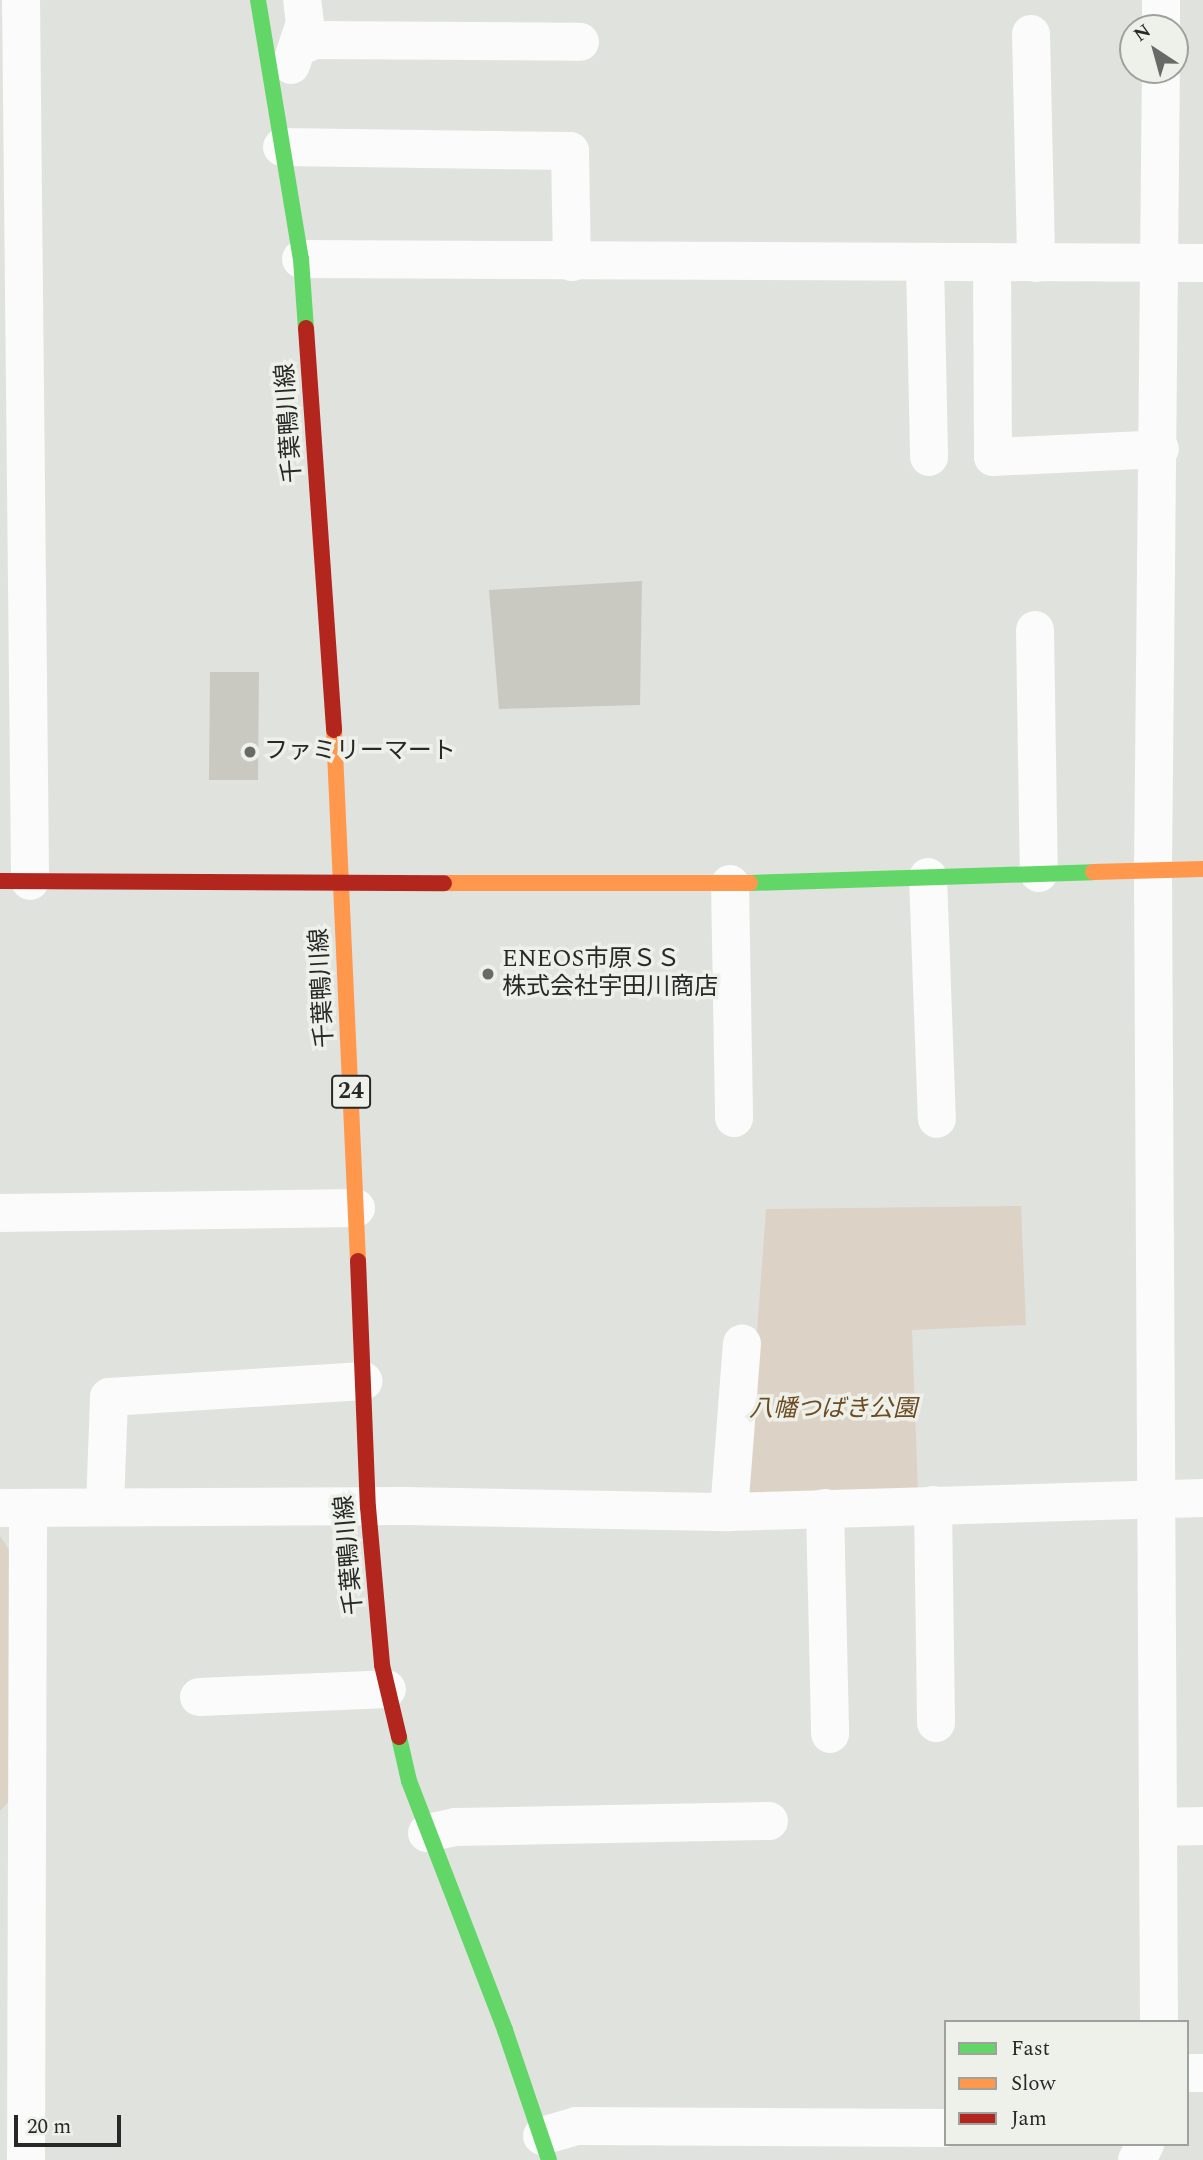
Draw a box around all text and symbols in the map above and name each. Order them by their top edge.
north arrow [1119,14,1189,84]
text: N [1128,17,1157,50]
street label: 千葉鴨川線 [271,362,309,484]
place label: ファミリーマート [264,738,456,766]
marker: ファミリーマート [242,744,258,760]
street label: 千葉鴨川線 [305,927,341,1049]
place label: ENEOS市原ＳＳ 株式会社宇田川商店 [502,946,718,1002]
marker: ENEOS市原ＳＳ 株式会社宇田川商店 [480,966,496,982]
road number: 24 [330,1072,372,1112]
park label: 八幡つばき公園 [749,1396,917,1424]
street label: 千葉鴨川線 [330,1494,370,1616]
legend [944,2020,1189,2146]
text: Fast [1011,2033,1050,2065]
text: Slow [1011,2068,1055,2100]
scale bar [18,2100,124,2144]
text: Jam [1011,2103,1047,2135]
text: 20 m [27,2111,71,2143]

